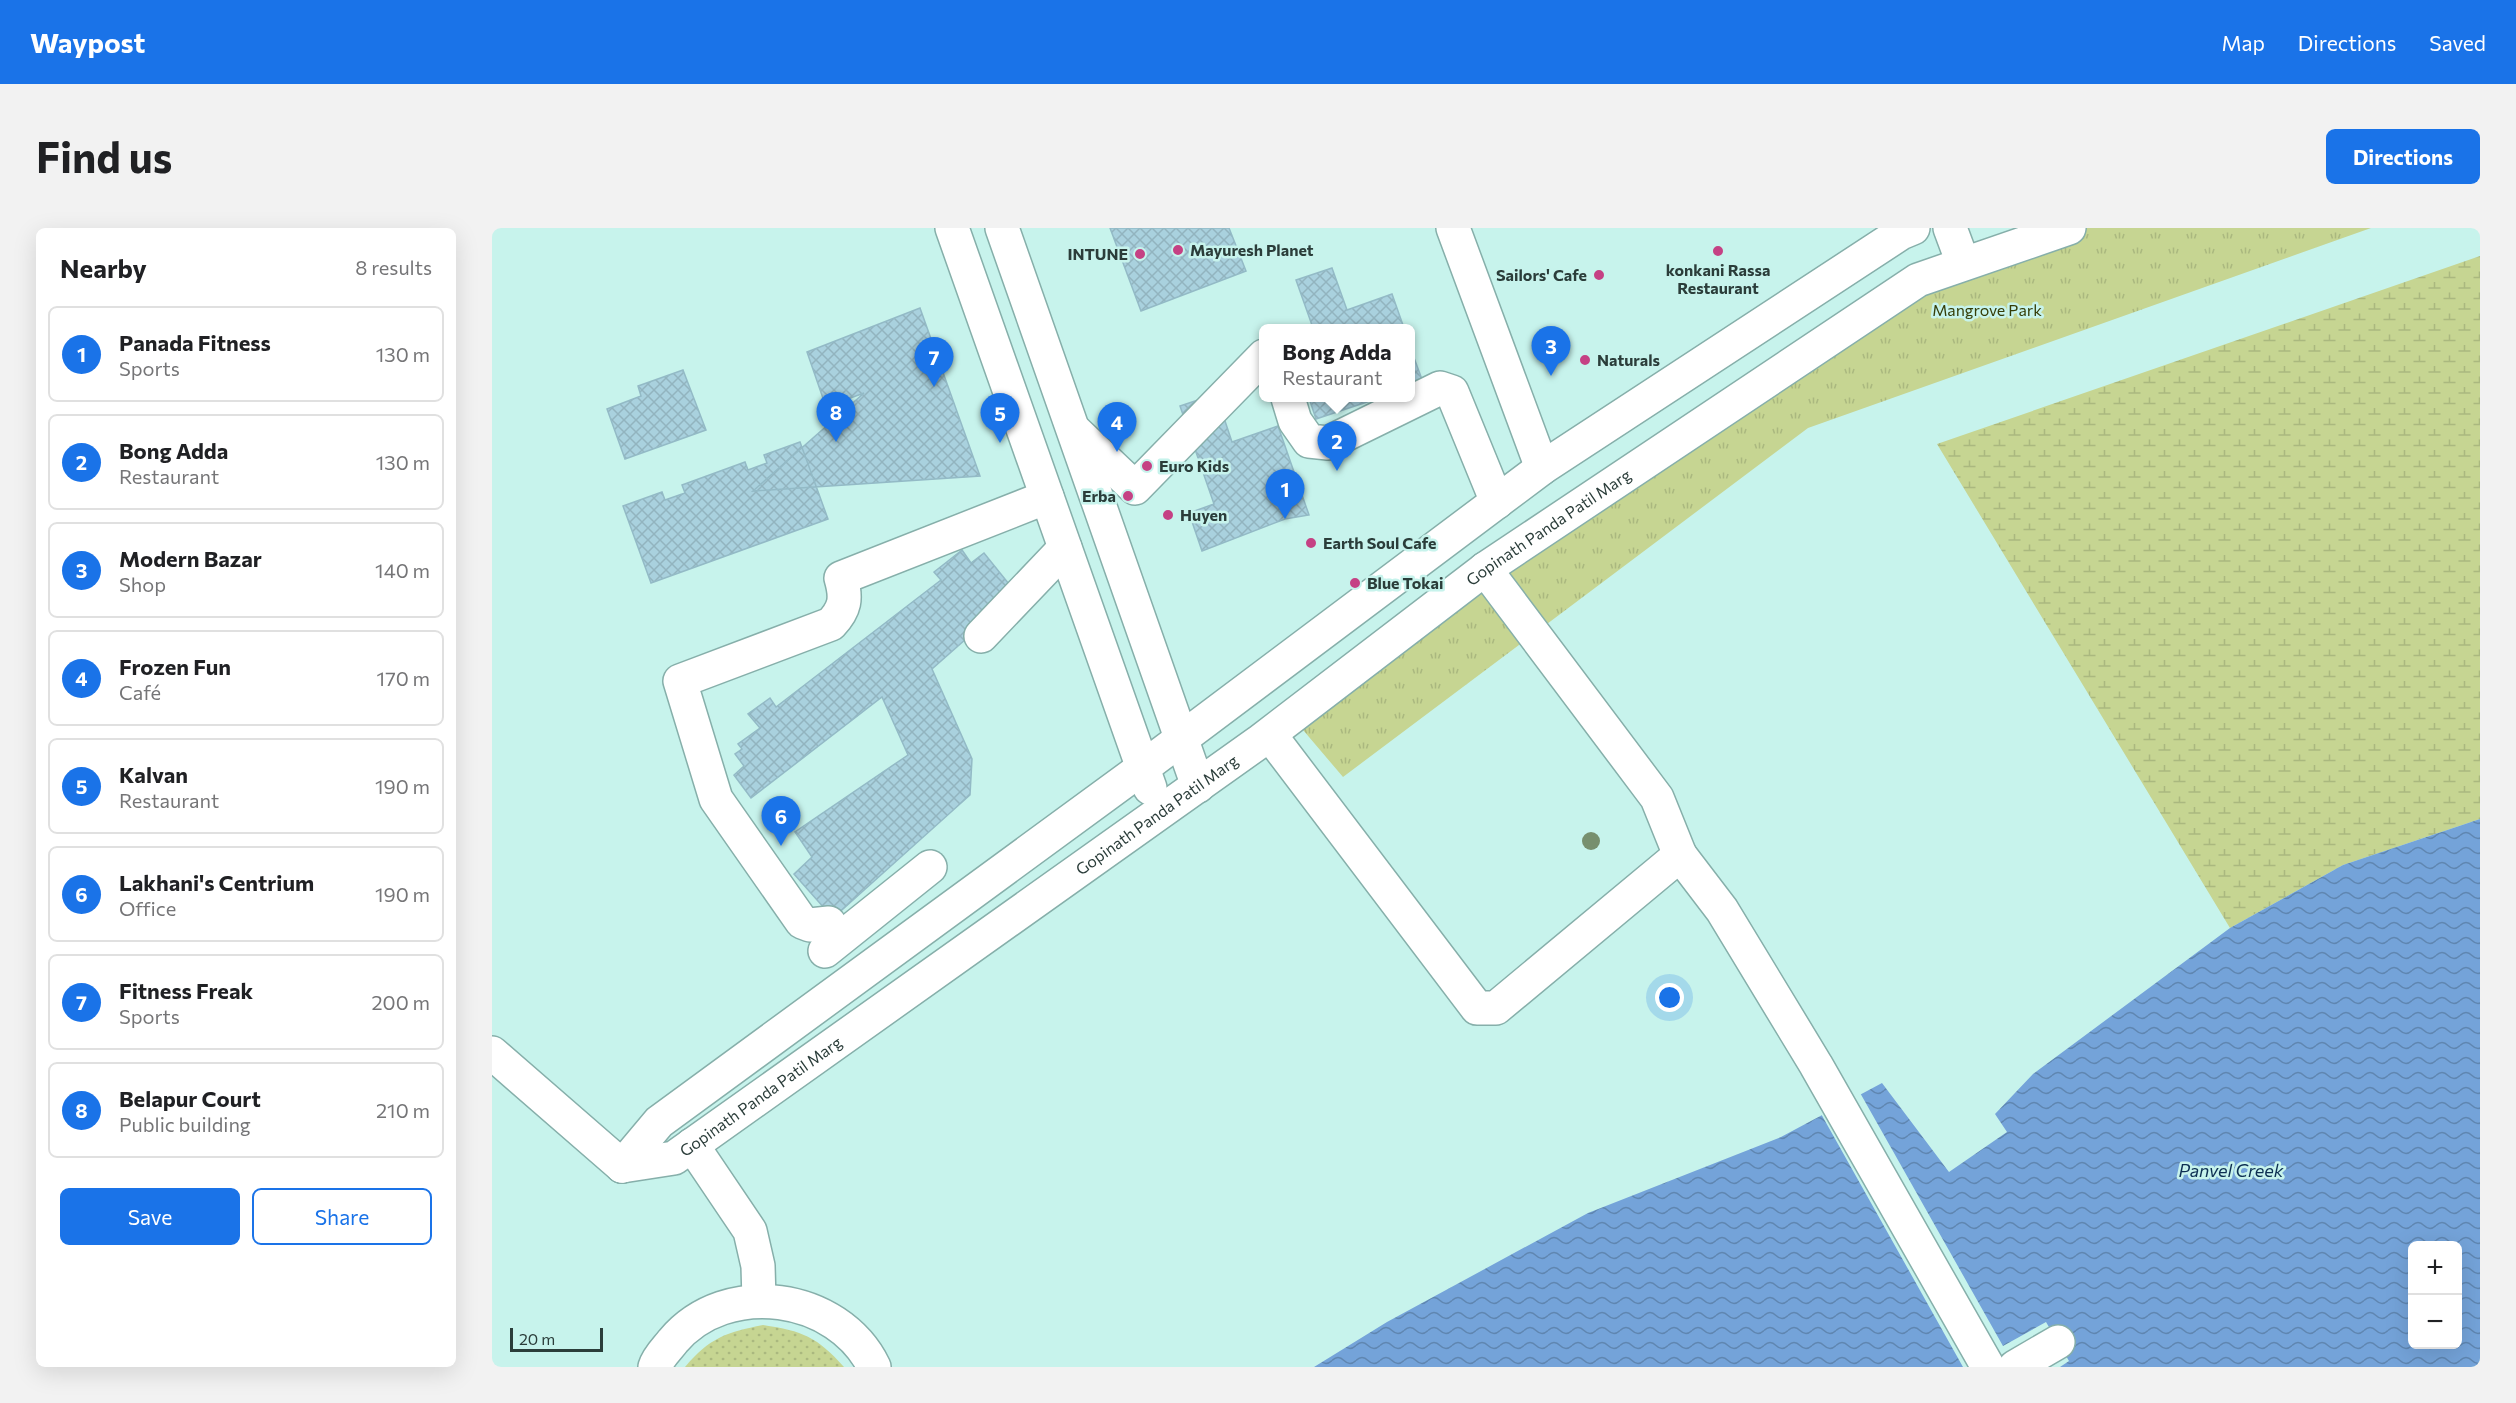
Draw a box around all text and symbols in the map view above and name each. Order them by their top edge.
text: Waypost [30,25,145,59]
text: Map [2222,30,2265,55]
text: Directions [2298,30,2396,55]
text: Saved [2429,30,2486,55]
button: Directions [2326,129,2480,184]
text: Find us [36,130,172,182]
place label: Mayuresh Planet [1190,240,1314,259]
marker: Mayuresh Planet [1171,243,1185,257]
place label: INTUNE [1067,244,1128,263]
marker: konkani Rassa Restaurant [1711,244,1725,258]
marker: INTUNE [1133,247,1147,261]
text: Nearby [60,252,147,283]
text: 8 results [355,255,432,279]
place label: konkani Rassa Restaurant [1666,260,1770,297]
place label: Sailors' Cafe [1496,265,1587,284]
marker: Sailors' Cafe [1592,268,1606,282]
park label: Mangrove Park [1932,300,2042,319]
popup [1259,324,1415,402]
pin: 3 [1532,326,1570,376]
text: Panada Fitness [119,329,271,356]
pin: 7 [914,338,954,387]
text: Bong Adda [1282,338,1392,365]
text: 1 [77,342,86,366]
text: 130 m [376,342,430,366]
place label: Naturals [1597,350,1660,369]
marker: Naturals [1578,353,1592,367]
text: Sports [119,356,180,380]
text: Restaurant [1282,365,1382,389]
pin: 8 [816,392,856,442]
pin: 5 [980,394,1020,443]
pin: 4 [1098,402,1136,452]
pin: 2 [1318,422,1356,471]
text: Bong Adda [119,437,228,464]
text: 2 [76,450,87,474]
text: 130 m [376,450,430,474]
place label: Euro Kids [1159,456,1229,475]
marker: Euro Kids [1140,459,1154,473]
text: Restaurant [119,464,219,488]
street label: Gopinath Panda Patil Marg [1462,464,1634,589]
pin: 1 [1266,470,1304,519]
place label: Erba [1082,486,1116,505]
marker: Erba [1121,489,1135,503]
place label: Huyen [1180,505,1227,524]
marker: Huyen [1161,508,1175,522]
place label: Earth Soul Cafe [1323,533,1436,552]
marker: Earth Soul Cafe [1304,536,1318,550]
text: Modern Bazar [119,545,262,572]
text: 3 [76,558,87,582]
text: 140 m [375,558,430,582]
text: Shop [119,572,166,596]
place label: Blue Tokai [1367,573,1443,592]
marker: Blue Tokai [1348,576,1362,590]
text: Frozen Fun [119,653,231,680]
text: 4 [75,666,88,690]
text: 170 m [377,666,430,690]
text: Café [119,680,161,704]
street label: Gopinath Panda Patil Marg [1072,750,1241,878]
text: Kalvan [119,761,188,788]
text: 5 [76,774,87,798]
text: 190 m [375,774,430,798]
text: Restaurant [119,788,219,812]
pin: 6 [762,796,800,846]
text: Lakhani's Centrium [119,869,314,896]
text: 6 [75,882,88,906]
text: 190 m [375,882,430,906]
text: Office [119,896,176,920]
text: Fitness Freak [119,977,253,1004]
your location [1655,983,1684,1012]
text: 7 [76,990,87,1014]
text: 200 m [372,990,430,1014]
text: Sports [119,1004,180,1028]
street label: Gopinath Panda Patil Marg [676,1032,845,1160]
text: Belapur Court [119,1085,261,1112]
text: 8 [75,1098,88,1122]
text: 210 m [376,1098,430,1122]
text: Public building [119,1112,251,1136]
water label: Panvel Creek [2178,1159,2285,1181]
button: Save [60,1188,240,1245]
button: Share [252,1188,432,1245]
map controls [2408,1241,2462,1349]
button: + [2408,1241,2462,1295]
button: − [2408,1295,2462,1349]
scale bar [510,1325,603,1352]
text: 20 m [519,1329,555,1348]

